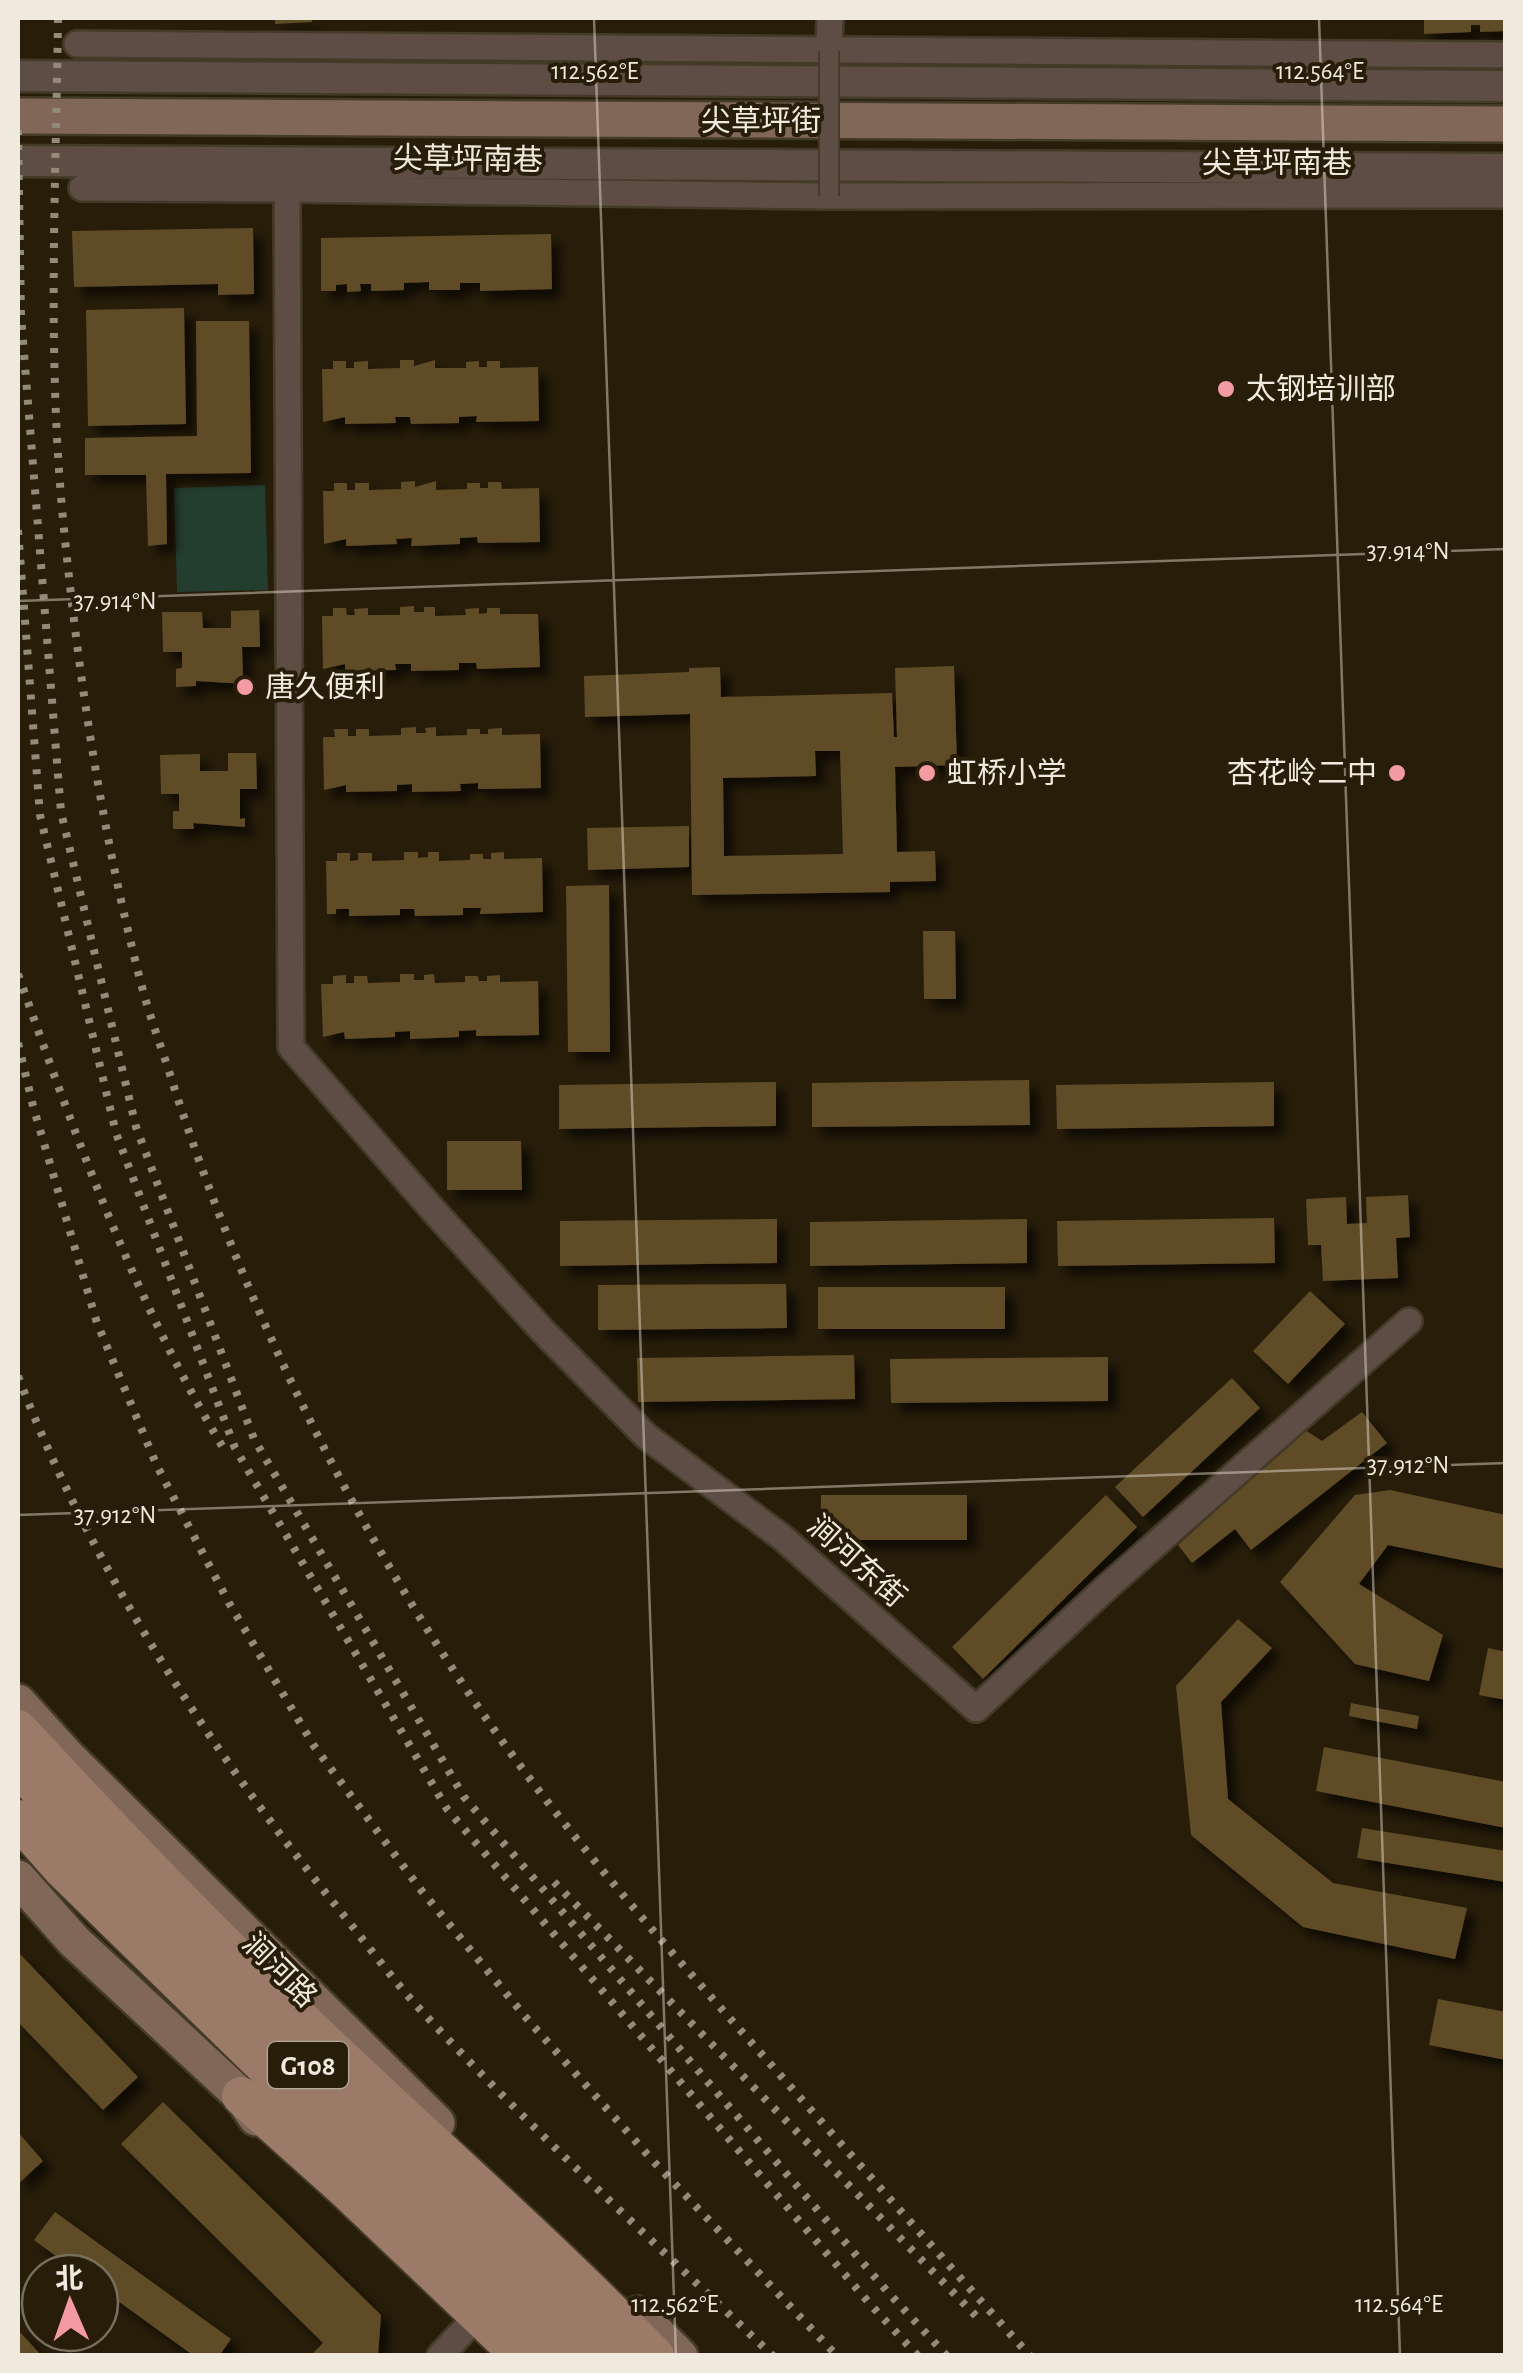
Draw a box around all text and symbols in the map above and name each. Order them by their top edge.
text: 112.562°E [551,59,639,84]
text: 112.564°E [1276,59,1364,84]
street label: 尖草坪街 [701,105,821,137]
street label: 尖草坪南巷 [393,142,543,176]
street label: 尖草坪南巷 [1202,147,1352,179]
place label: 太钢培训部 [1246,373,1396,405]
marker: 太钢培训部 [1215,378,1237,400]
text: 37.914°N [1366,539,1450,564]
text: 37.914°N [73,589,157,614]
place label: 唐久便利 [265,671,385,703]
marker: 唐久便利 [234,676,256,698]
place label: 虹桥小学 [947,757,1067,789]
place label: 杏花岭二中 [1227,757,1377,789]
marker: 虹桥小学 [916,762,938,784]
marker: 杏花岭二中 [1386,762,1408,784]
text: 37.912°N [1367,1453,1449,1478]
text: 37.912°N [74,1503,156,1528]
street label: 涧河东街 [802,1509,912,1613]
street label: 涧河路 [237,1927,323,2013]
road number: G108 [268,2042,348,2088]
north arrow [20,2253,120,2353]
text: 北 [55,2264,84,2294]
text: 112.562°E [631,2292,719,2317]
text: 112.564°E [1355,2292,1443,2317]

